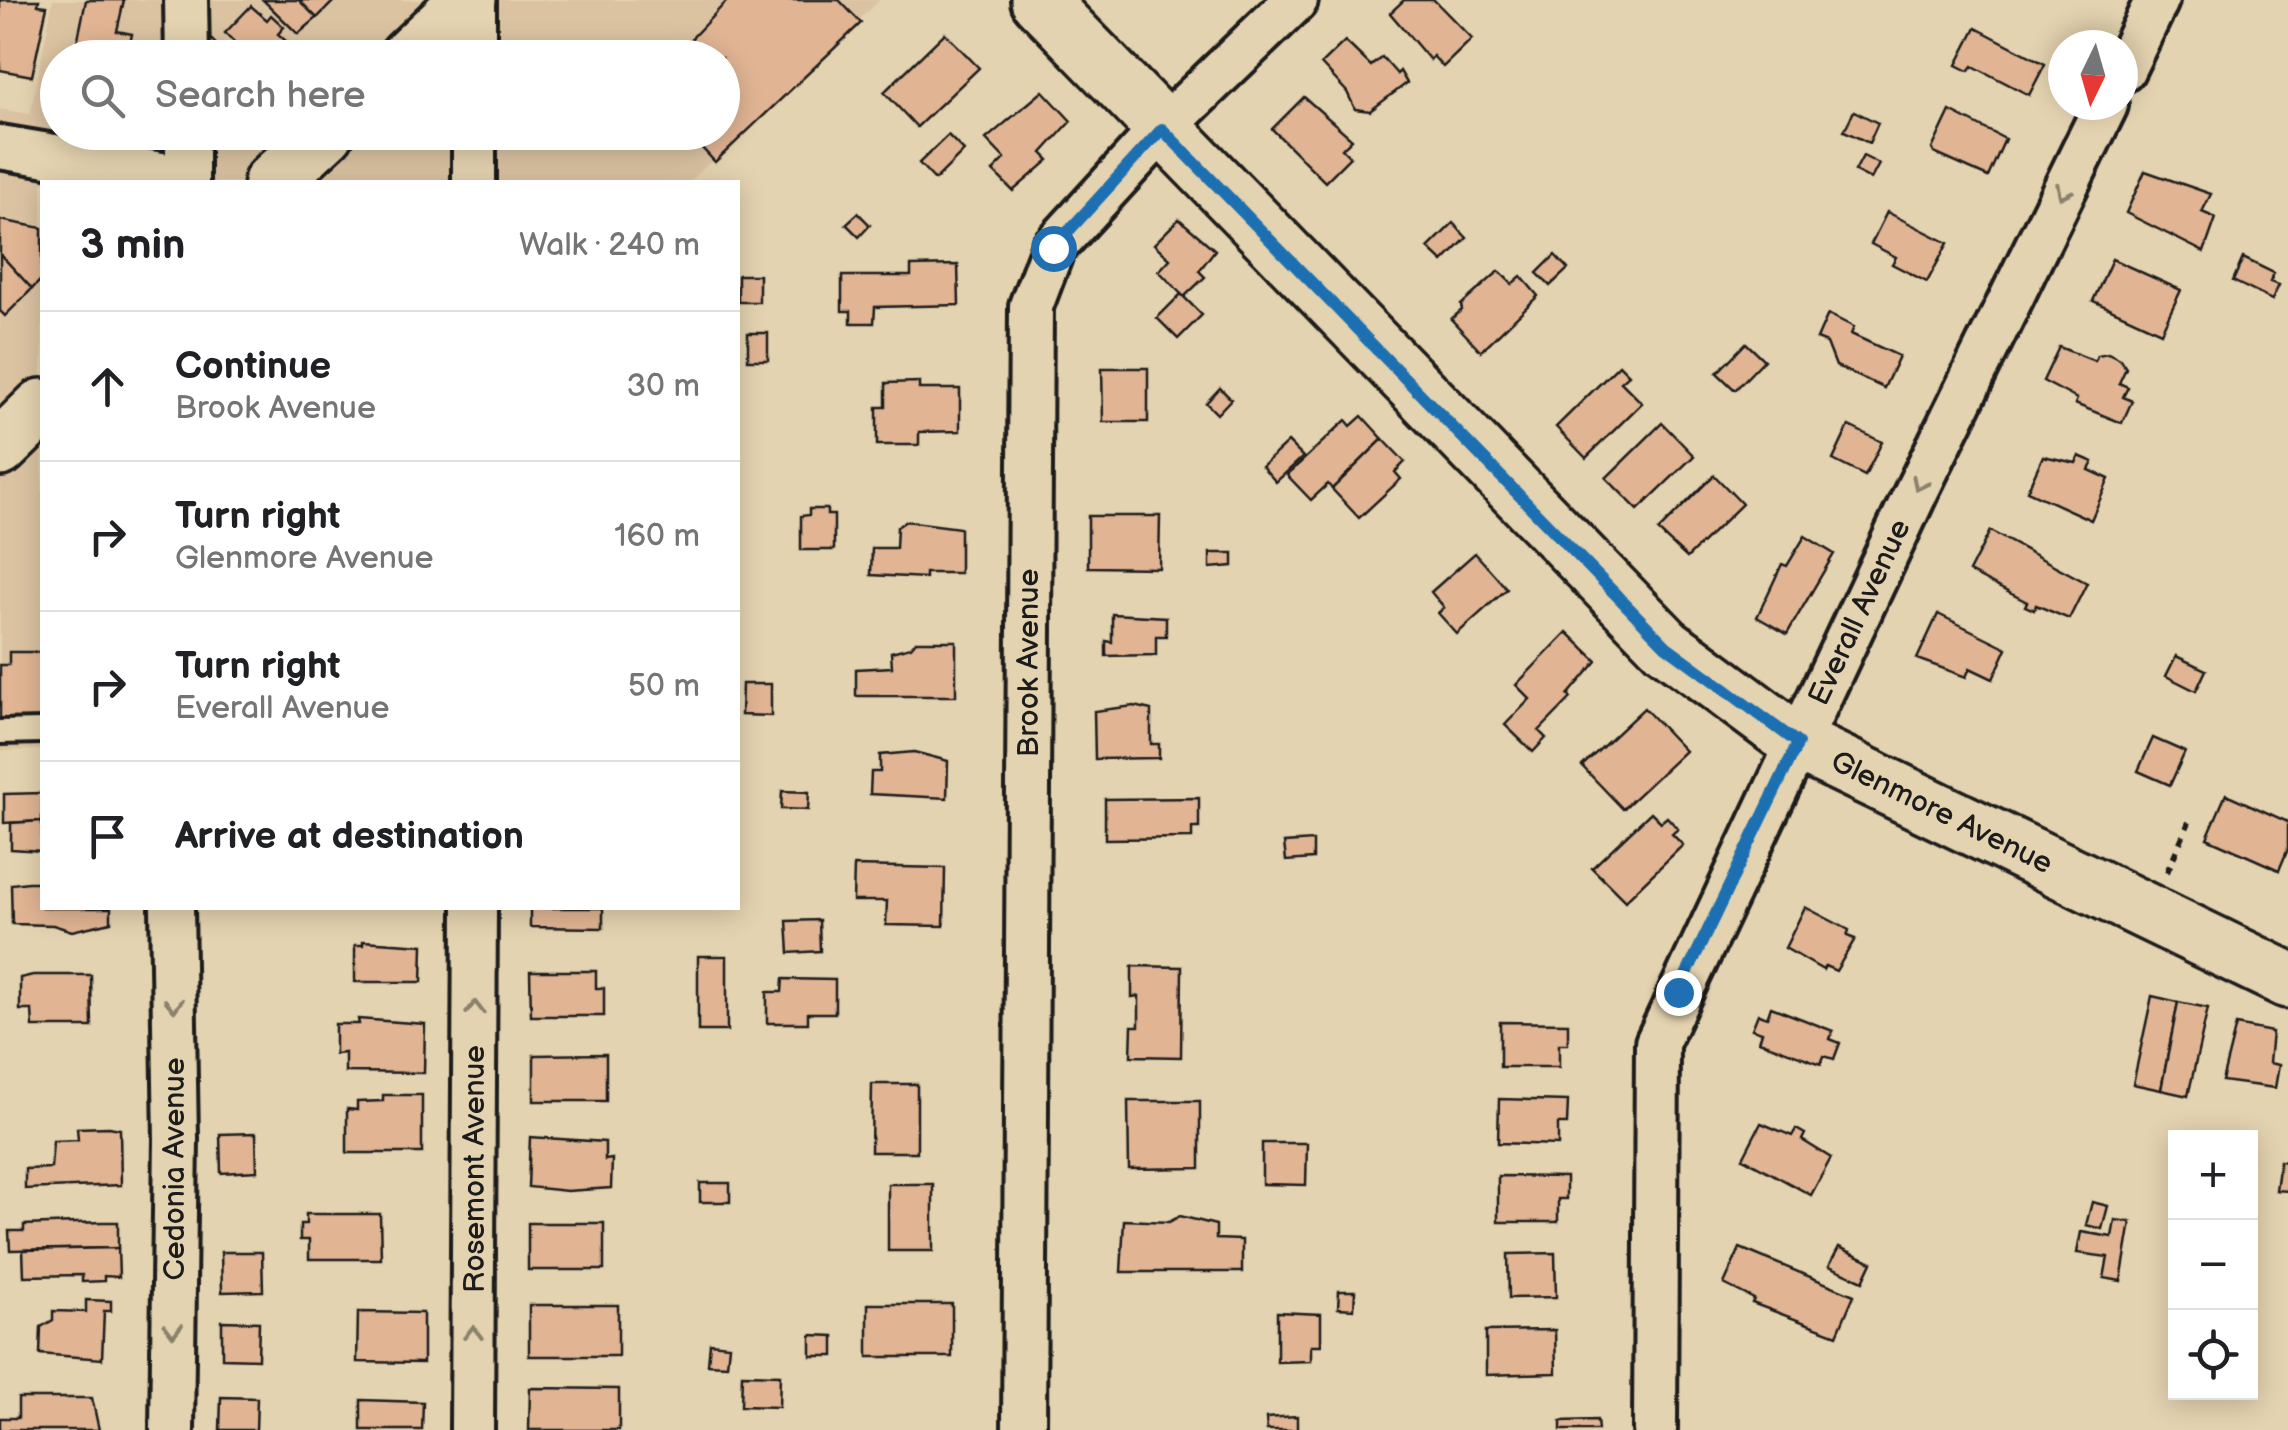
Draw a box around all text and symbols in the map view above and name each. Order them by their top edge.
north arrow [2048,30,2138,120]
search box [40,40,740,150]
icon: search [75,68,130,123]
text: Search here [155,73,366,118]
one-way arrow [2055,182,2075,200]
text: 3 min [80,220,185,271]
text: Walk · 240 m [519,226,700,265]
route start [1031,226,1077,272]
text: Continue [175,344,331,389]
icon: ahead [80,359,135,414]
text: 30 m [626,367,700,406]
text: Brook Avenue [175,389,376,428]
one-way arrow [1912,474,1932,492]
text: Turn right [175,494,340,539]
icon: right [80,509,135,564]
street label: Everall Avenue [1801,514,1919,711]
text: 160 m [614,517,700,556]
text: Glenmore Avenue [175,539,434,578]
street label: Brook Avenue [1011,569,1047,757]
text: Turn right [175,644,340,689]
icon: right [80,659,135,714]
text: 50 m [628,667,700,706]
text: Everall Avenue [175,689,389,728]
street label: Glenmore Avenue [1825,744,2058,882]
icon: arrive [80,809,135,864]
text: Arrive at destination [175,814,524,859]
route end [1656,970,1702,1016]
one-way arrow [163,997,184,1013]
one-way arrow [464,999,486,1014]
street label: Rosemont Avenue [457,1045,493,1293]
street label: Cedonia Avenue [157,1057,193,1281]
map controls [2168,1130,2258,1400]
button: + [2168,1130,2258,1220]
button: − [2168,1220,2258,1310]
button: locate [2168,1310,2258,1400]
one-way arrow [162,1322,184,1338]
one-way arrow [462,1324,484,1340]

